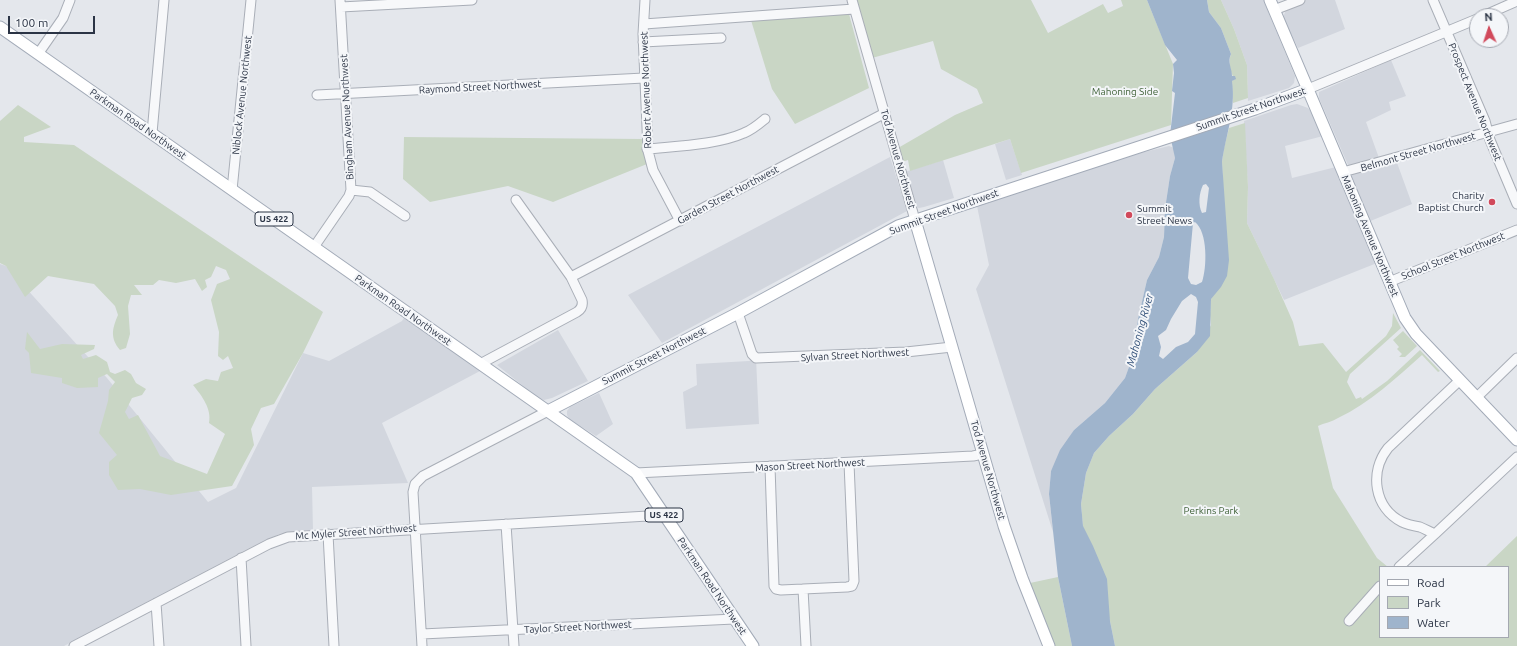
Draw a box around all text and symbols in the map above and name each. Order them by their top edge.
scale bar [10,8,97,34]
north arrow [1469,8,1509,48]
text: N [1484,11,1493,23]
text: 100 m [15,16,48,29]
street label: Robert Avenue Northwest [638,31,654,149]
street label: Niblock Avenue Northwest [230,35,254,155]
street label: Prospect Avenue Northwest [1446,41,1504,163]
street label: Bingham Avenue Northwest [338,54,356,180]
street label: Raymond Street Northwest [418,78,542,96]
street label: Summit Street Northwest [1195,85,1307,133]
street label: Parkman Road Northwest [87,86,189,162]
park label: Mahoning Side [1092,86,1158,98]
street label: Tod Avenue Northwest [878,108,918,210]
street label: Belmont Street Northwest [1359,130,1477,174]
street label: Garden Street Northwest [675,163,781,227]
street label: Mahoning Avenue Northwest [1339,173,1401,299]
street label: Summit Street Northwest [888,187,1000,237]
place label: Charity Baptist Church [1418,190,1484,214]
marker: Charity Baptist Church [1487,197,1497,207]
place label: Summit Street News [1137,203,1192,226]
marker: Summit Street News [1124,210,1134,220]
road number: US 422 [255,212,293,226]
street label: School Street Northwest [1400,230,1506,282]
street label: Parkman Road Northwest [352,272,454,348]
water label: Mahoning River [1124,292,1156,368]
street label: Summit Street Northwest [600,325,708,387]
street label: Sylvan Street Northwest [800,346,910,364]
street label: Tod Avenue Northwest [968,419,1008,521]
street label: Mason Street Northwest [755,456,865,474]
park label: Perkins Park [1184,505,1238,517]
road number: US 422 [645,508,683,522]
street label: Mc Myler Street Northwest [295,522,417,542]
street label: Parkman Road Northwest [675,535,749,637]
legend [1379,566,1509,638]
text: Road [1417,576,1445,589]
text: Park [1417,596,1441,609]
text: Water [1417,616,1450,629]
street label: Taylor Street Northwest [524,618,632,636]

